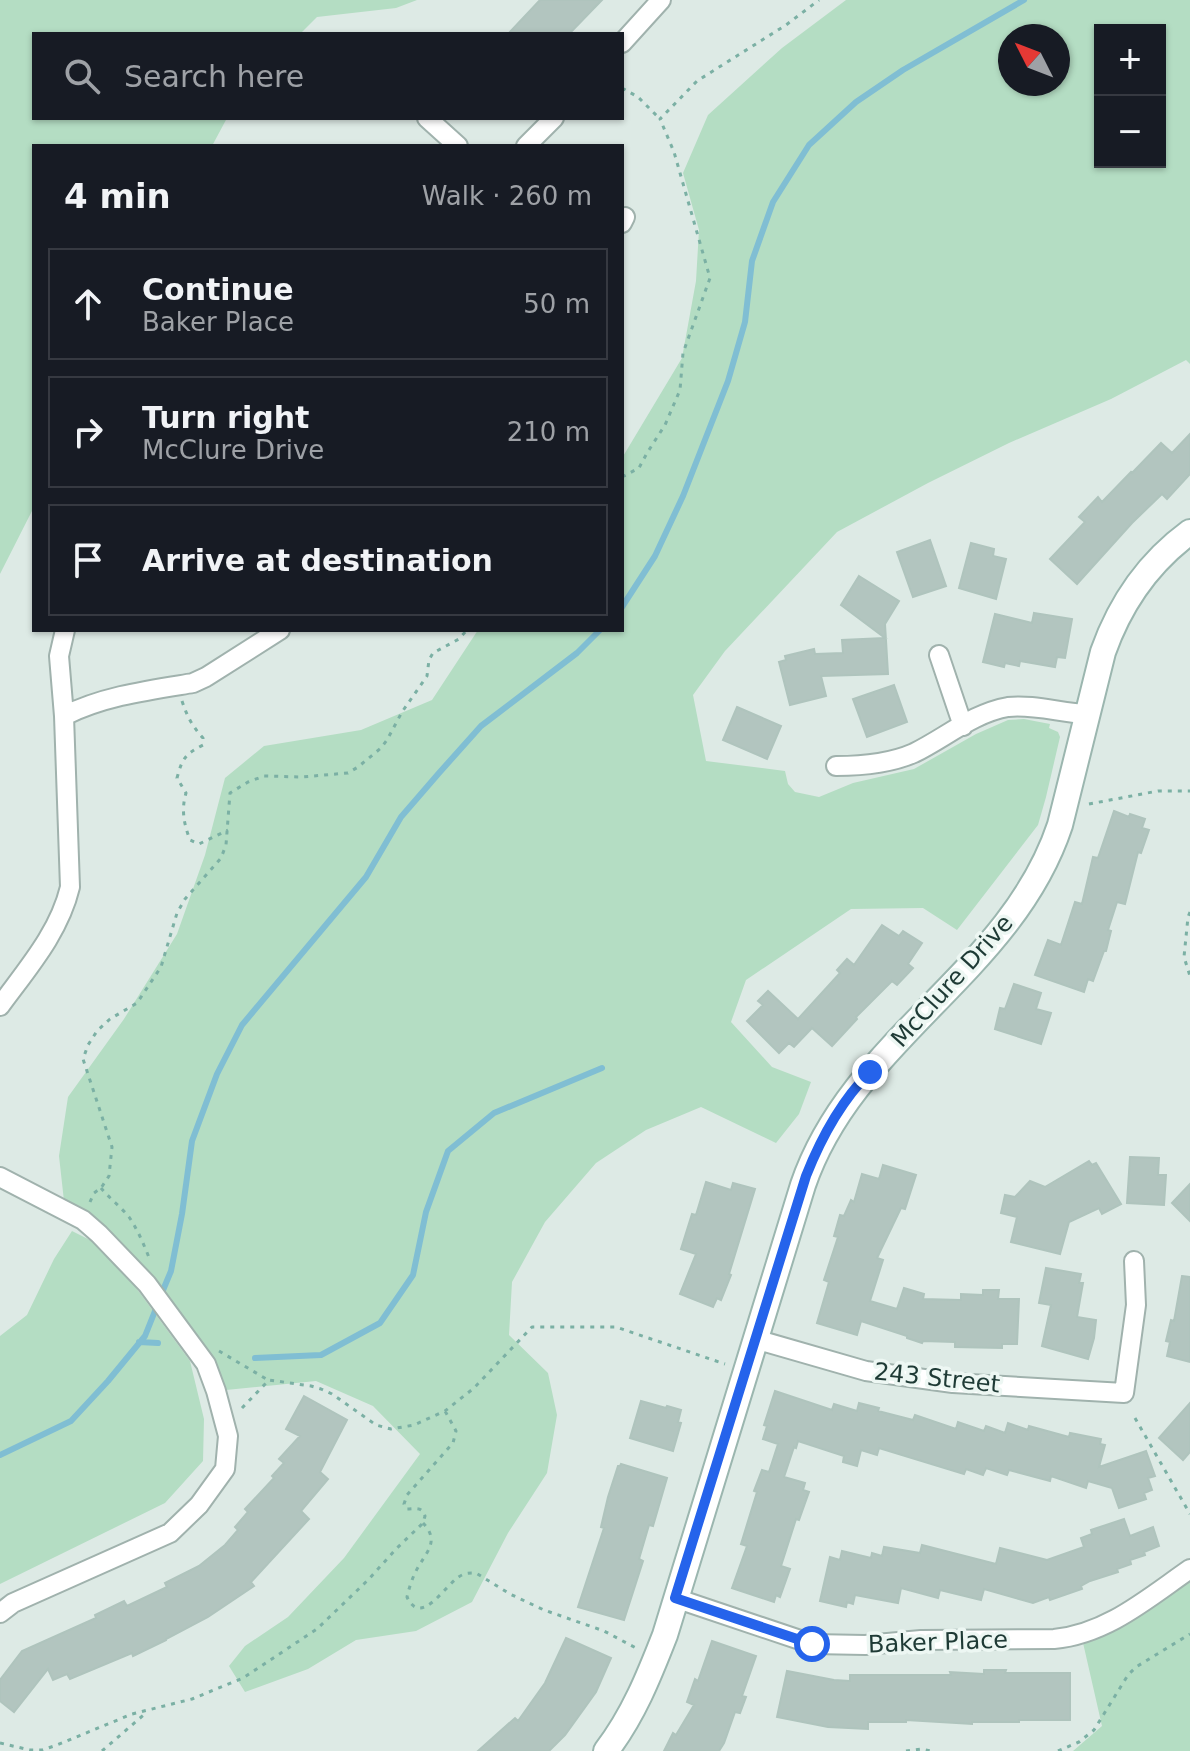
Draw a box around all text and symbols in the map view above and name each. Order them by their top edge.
north arrow [998,24,1070,96]
map controls [1094,24,1166,168]
button: + [1094,24,1166,96]
search box [32,32,624,120]
icon: search [60,54,104,98]
text: Search here [124,59,304,94]
button: − [1094,96,1166,168]
text: 4 min [64,176,171,216]
text: Walk · 260 m [422,181,592,211]
text: Continue [142,272,294,307]
icon: ahead [66,282,110,326]
text: 50 m [523,289,590,319]
text: Baker Place [142,307,294,337]
text: Turn right [142,400,309,435]
icon: right [66,410,110,454]
text: 210 m [507,417,590,447]
text: McClure Drive [142,435,324,465]
icon: arrive [66,538,110,582]
text: Arrive at destination [142,543,493,578]
street label: McClure Drive [885,909,1019,1053]
route end [852,1054,888,1090]
street label: 243 Street [873,1357,1001,1399]
route start [794,1626,830,1662]
street label: Baker Place [867,1626,1009,1658]

